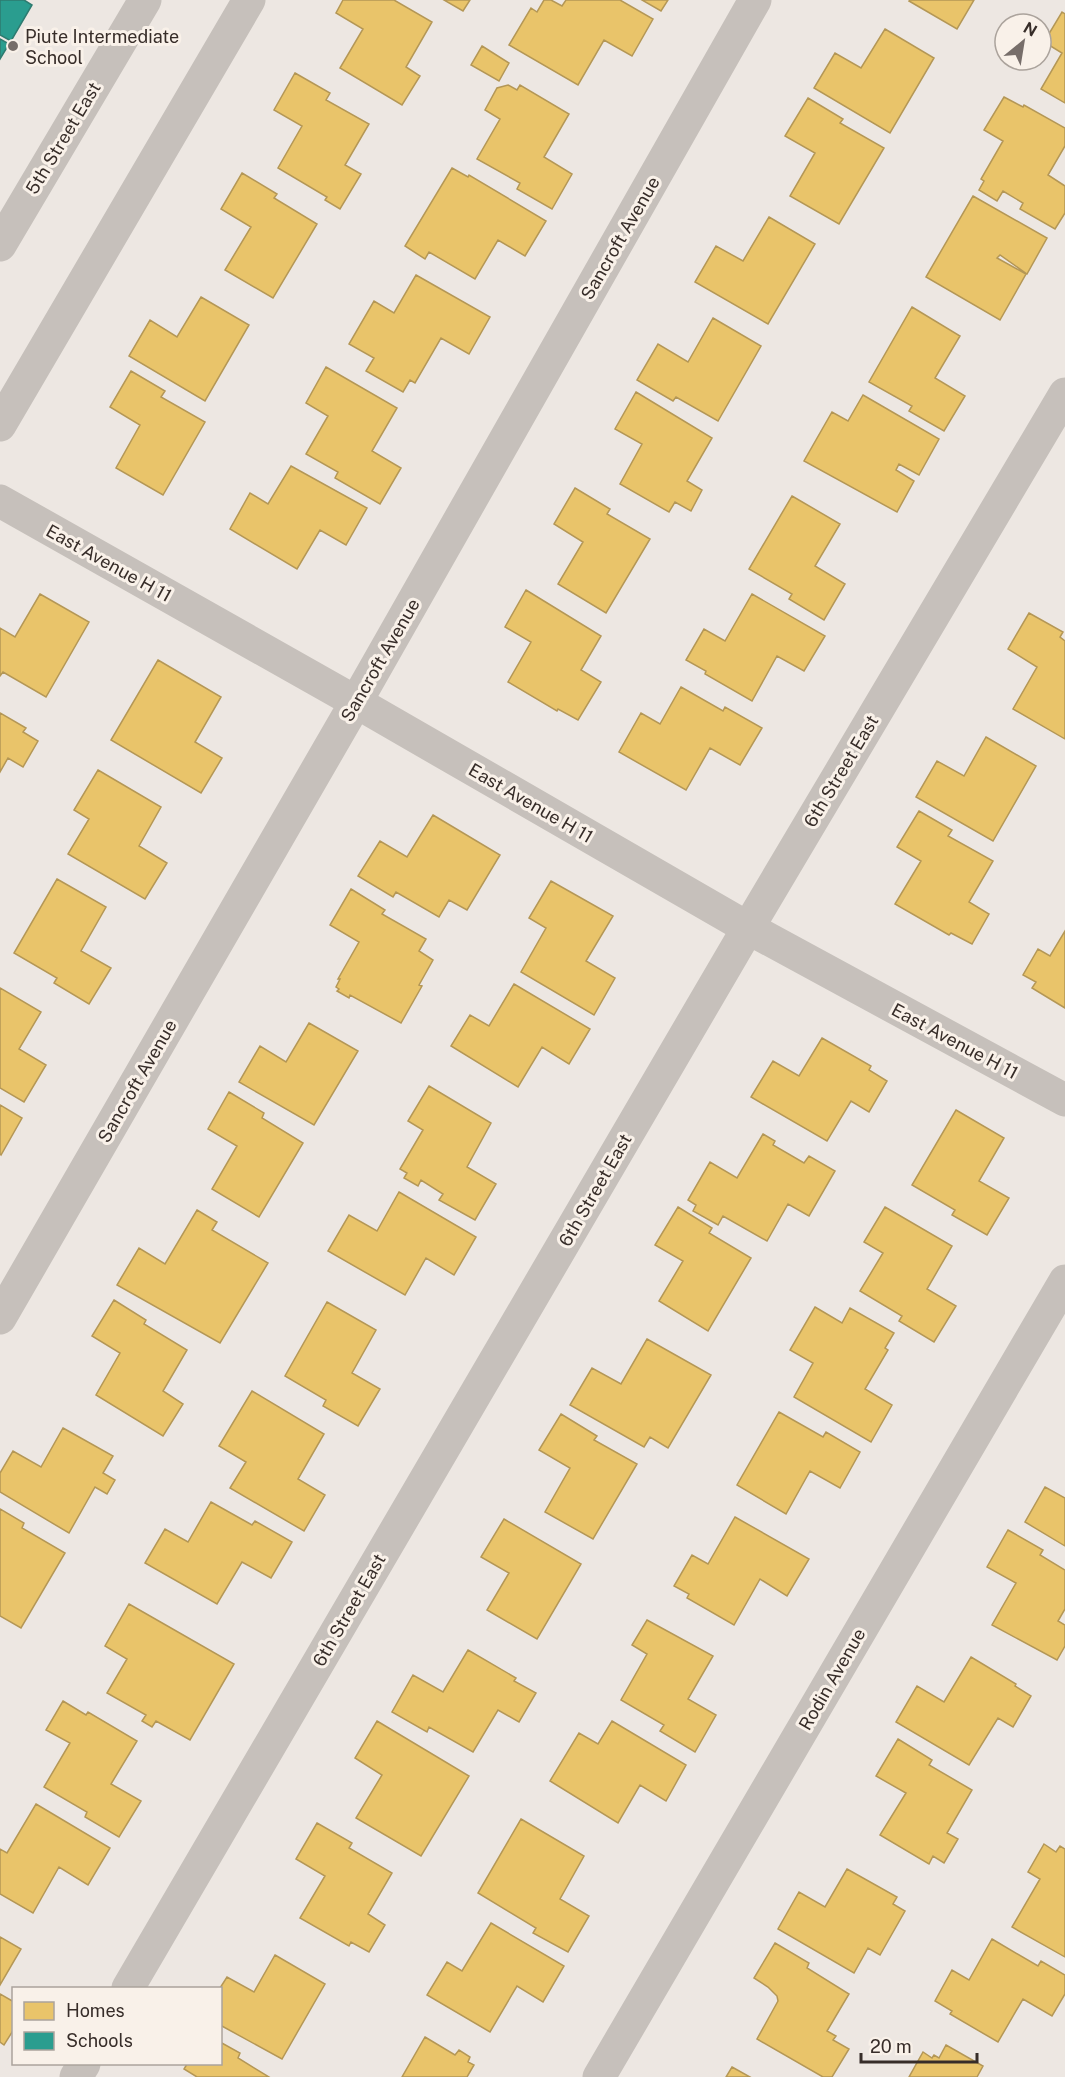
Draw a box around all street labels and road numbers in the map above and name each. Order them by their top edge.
street label: 5th Street East [21,78,105,198]
street label: Sancroft Avenue [576,173,664,303]
street label: East Avenue H 11 [43,520,175,606]
street label: Sancroft Avenue [336,595,424,725]
street label: 6th Street East [799,711,883,831]
street label: East Avenue H 11 [465,759,597,847]
street label: East Avenue H 11 [888,999,1022,1083]
street label: Sancroft Avenue [93,1016,181,1146]
street label: 6th Street East [554,1130,636,1250]
street label: 6th Street East [308,1550,390,1670]
street label: Rodin Avenue [794,1624,870,1734]

